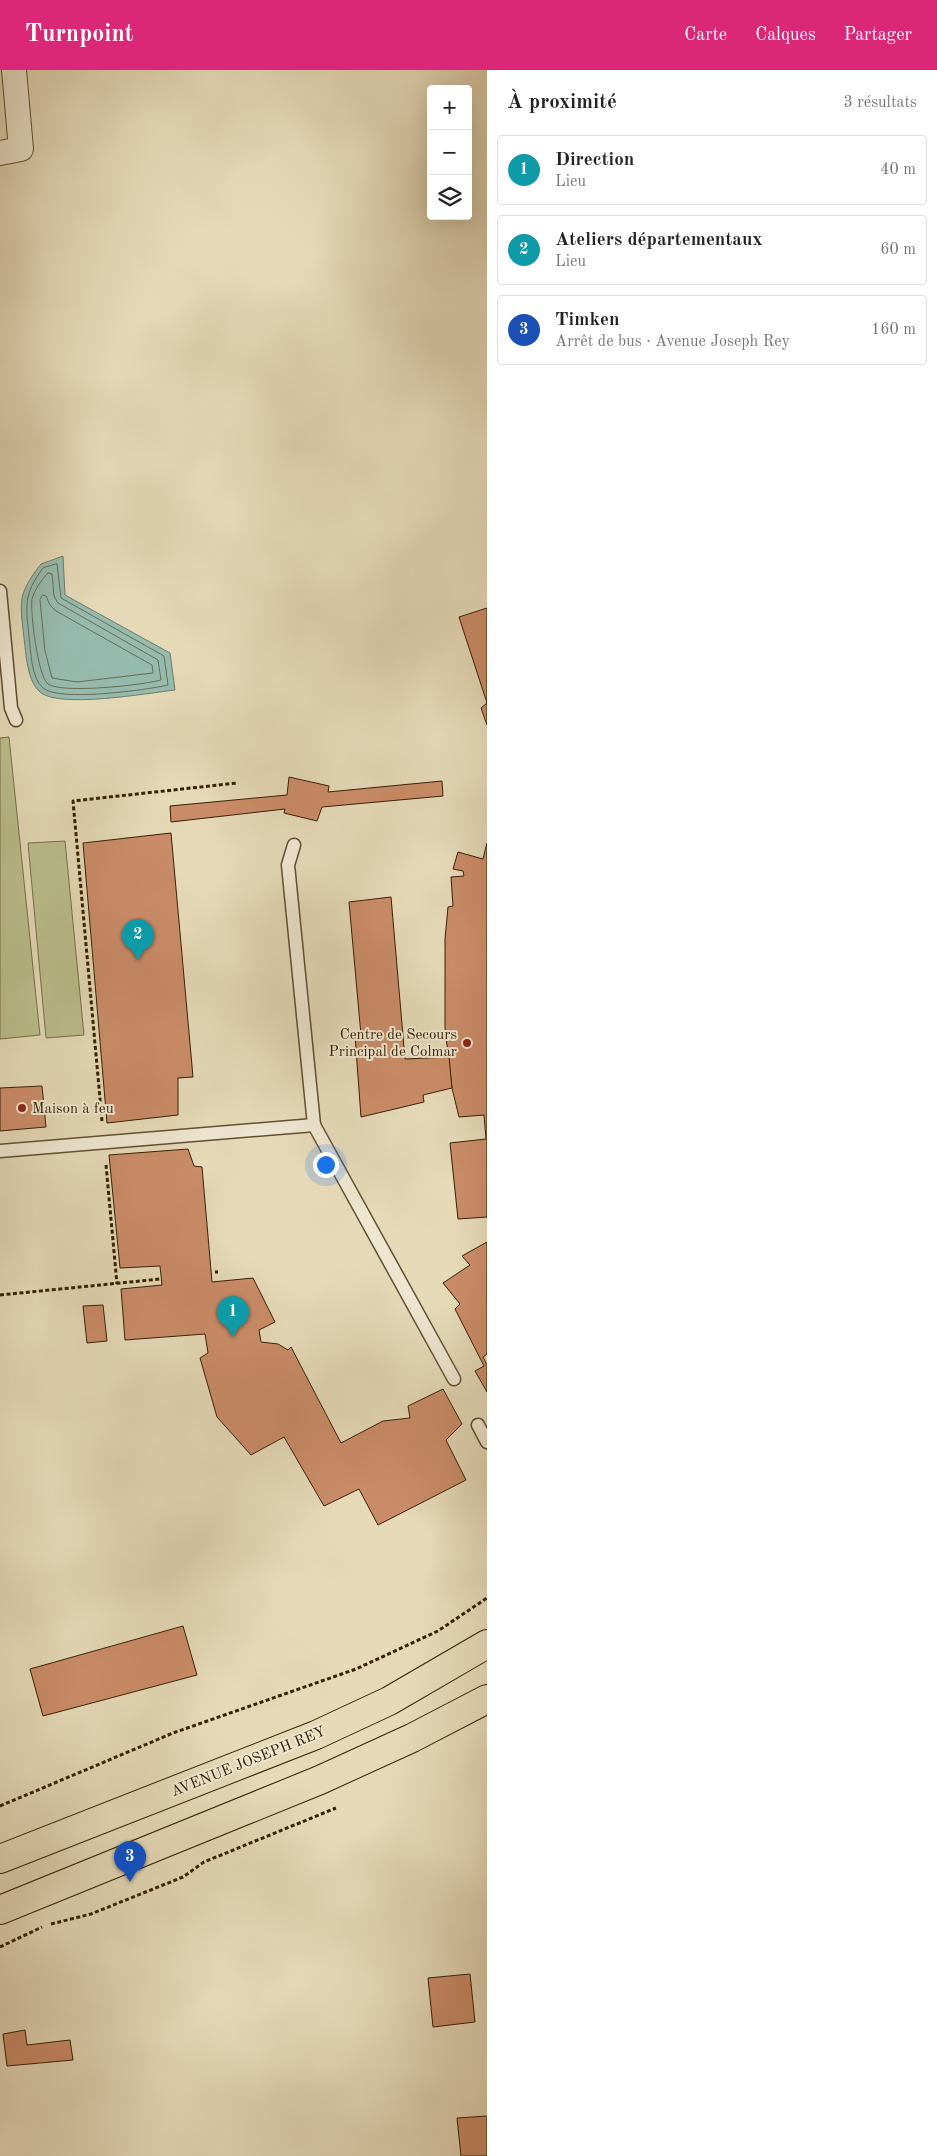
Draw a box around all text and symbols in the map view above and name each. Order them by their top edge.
text: Turnpoint [25,23,133,47]
text: Carte [684,26,727,44]
text: Calques [755,26,816,44]
text: Partager [844,26,912,44]
map controls [427,85,472,220]
button: + [427,85,472,130]
text: À proximité [507,92,617,113]
text: 3 résultats [843,95,917,111]
button: − [427,130,472,175]
text: Direction [555,151,634,170]
text: 1 [519,162,529,178]
text: 40 m [880,162,916,178]
text: Lieu [555,174,586,190]
button: layers [427,175,472,220]
text: Ateliers départementaux [555,231,762,250]
text: 2 [519,242,529,258]
text: 60 m [880,242,916,258]
text: Lieu [555,254,586,270]
text: Timken [555,311,620,330]
text: 3 [519,322,529,338]
text: 160 m [871,322,916,338]
text: Arrêt de bus · Avenue Joseph Rey [555,334,790,350]
pin: 2 [122,919,154,960]
place label: Centre de Secours Principal de Colmar [329,1028,457,1060]
marker: Centre de Secours Principal de Colmar [461,1037,473,1049]
marker: Maison à feu [16,1102,28,1114]
place label: Maison à feu [32,1102,114,1117]
your location [313,1152,339,1178]
pin: 1 [217,1296,249,1337]
street label: AVENUE JOSEPH REY [169,1724,328,1800]
pin: 3 [114,1841,146,1882]

